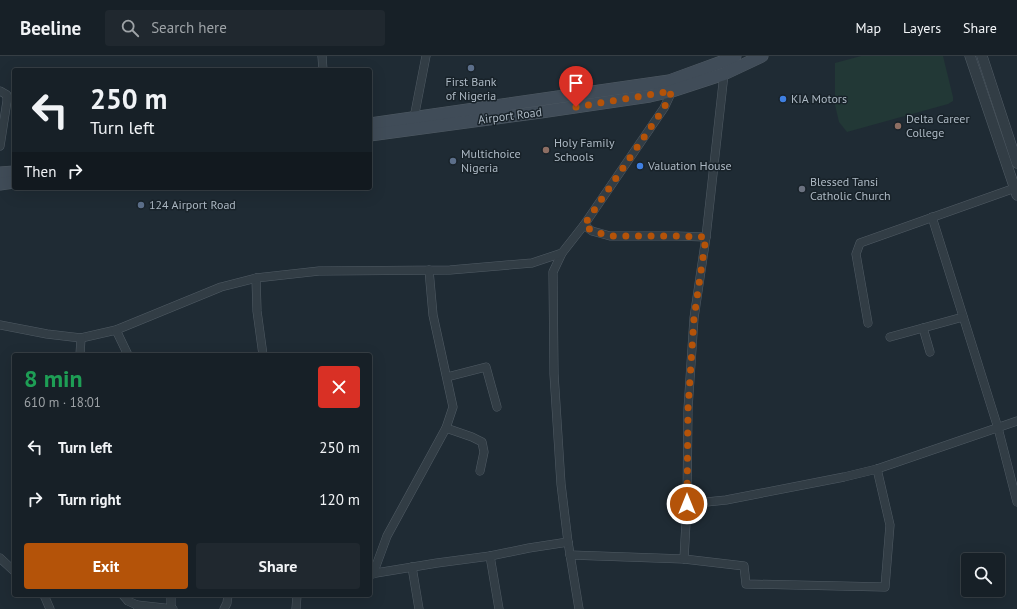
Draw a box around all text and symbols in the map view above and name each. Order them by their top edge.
search box [105,10,385,46]
text: Beeline [20,16,81,40]
icon: search [119,17,141,39]
text: Search here [151,18,227,37]
text: Map [855,19,881,37]
text: Layers [903,19,941,37]
text: Share [963,19,997,37]
marker: First Bank of Nigeria [466,63,476,73]
pin [559,66,593,107]
icon: arrive [565,72,587,94]
place label: First Bank of Nigeria [445,74,497,103]
text: 250 m [90,80,167,117]
icon: left [24,84,76,136]
place label: KIA Motors [791,91,847,106]
marker: KIA Motors [778,94,788,104]
street label: Airport Road [477,104,543,127]
place label: Delta Career College [906,111,970,140]
text: Turn left [90,116,155,139]
marker: Delta Career College [893,121,903,131]
place label: Holy Family Schools [554,135,615,164]
marker: Holy Family Schools [541,145,551,155]
place label: Multichoice Nigeria [461,146,521,175]
marker: Multichoice Nigeria [448,156,458,166]
place label: Valuation House [647,158,732,173]
icon: right [64,160,86,182]
marker: Valuation House [635,161,645,171]
text: Then [24,162,56,181]
place label: Blessed Tansi Catholic Church [810,174,891,203]
marker: Blessed Tansi Catholic Church [797,184,807,194]
place label: 124 Airport Road [149,197,236,212]
marker: 124 Airport Road [136,200,146,210]
text: 8 min [24,363,83,394]
button: close [318,366,360,408]
text: 610 m · 18:01 [24,394,101,411]
icon: left [24,436,46,458]
text: Turn left [58,438,112,457]
text: 250 m [319,438,360,457]
position arrow [666,483,708,525]
icon: right [24,488,46,510]
text: Turn right [58,490,121,509]
text: 120 m [319,490,360,509]
button: Exit [24,543,188,589]
button: Share [196,543,360,589]
map controls [961,553,1005,597]
button: search [961,553,1005,597]

